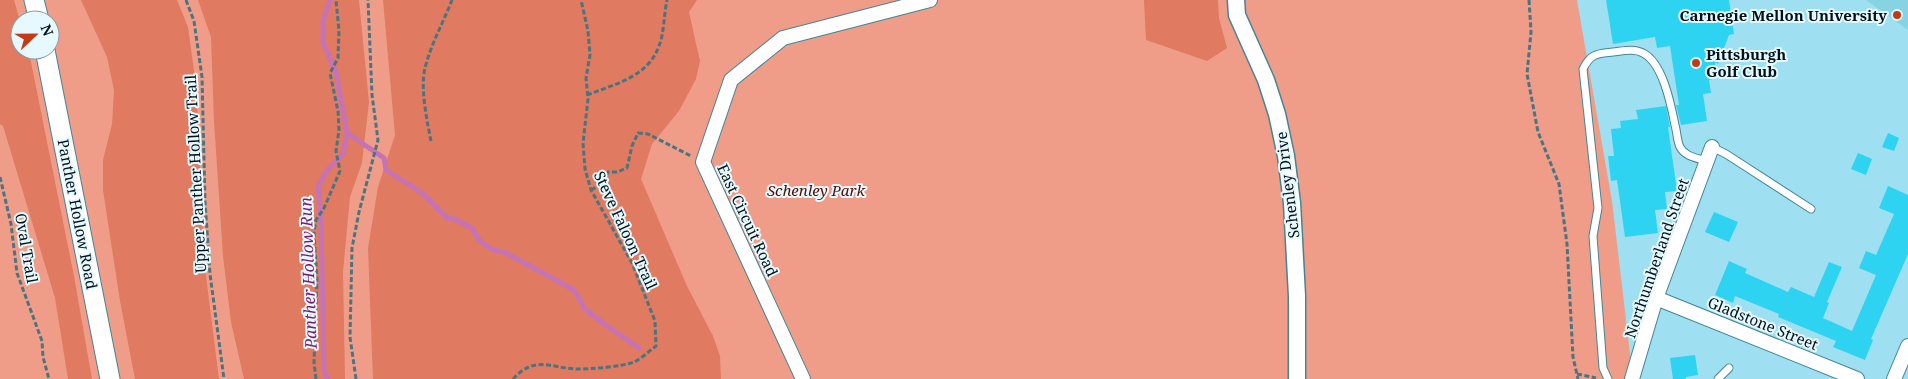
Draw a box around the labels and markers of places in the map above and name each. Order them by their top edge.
place label: Carnegie Mellon University [1680,5,1887,25]
marker: Carnegie Mellon University [1891,9,1903,21]
place label: Pittsburgh Golf Club [1706,44,1786,81]
marker: Pittsburgh Golf Club [1690,57,1702,69]

